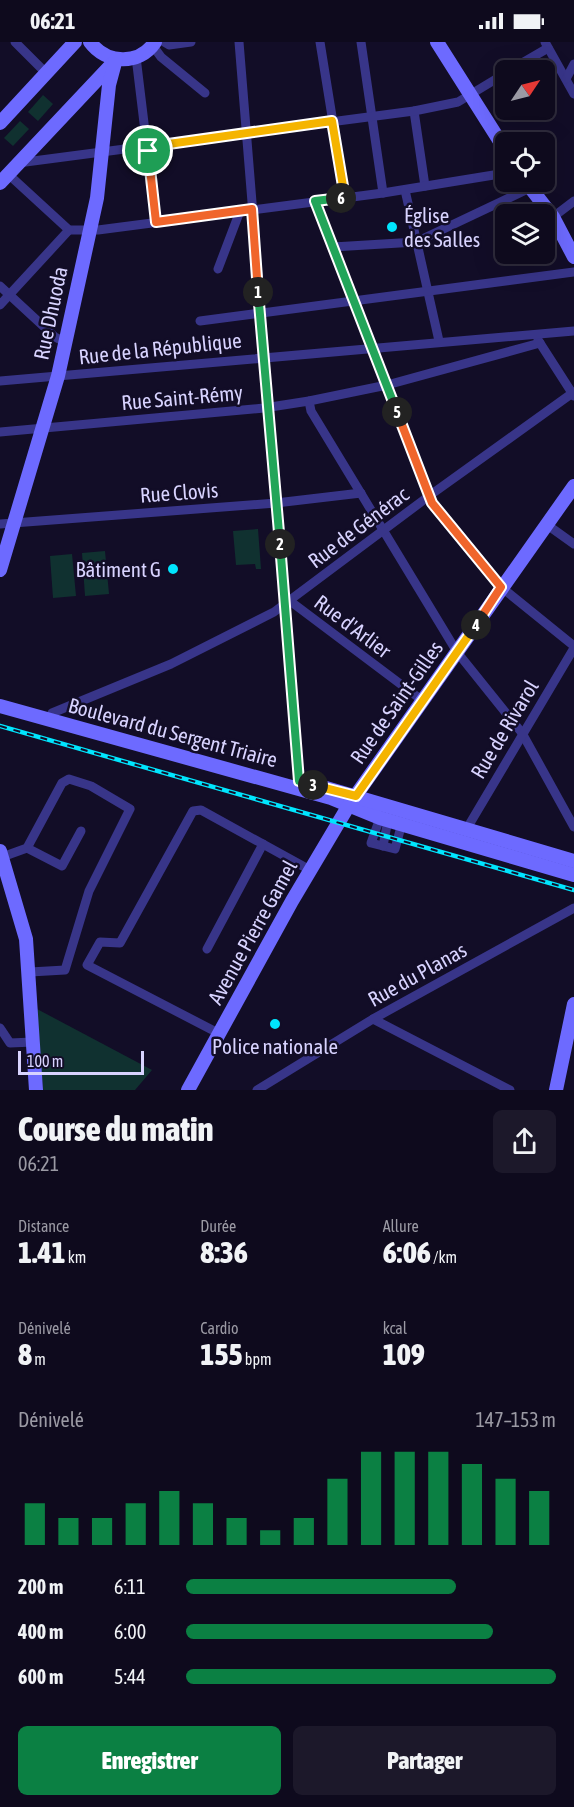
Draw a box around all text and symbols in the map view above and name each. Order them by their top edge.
text: 06:21 [30,8,75,34]
north arrow [495,60,555,120]
map controls [495,60,555,264]
pin [122,125,173,176]
button: locate [495,132,555,192]
icon: arrive [131,134,164,167]
pin: 6 [326,183,356,213]
text: 6 [337,189,345,207]
place label: Église des Salles [404,203,480,251]
button: layers [495,204,555,264]
marker: Église des Salles [385,220,399,234]
street label: Rue Dhuoda [28,264,72,362]
pin: 1 [243,277,273,307]
text: 1 [254,283,262,301]
street label: Rue de la République [77,328,243,368]
street label: Rue Saint-Rémy [120,380,244,414]
pin: 5 [382,397,412,427]
text: 5 [393,403,401,421]
street label: Rue Clovis [139,477,219,507]
street label: Rue de Générac [303,481,413,572]
pin: 2 [265,529,295,559]
text: 2 [276,535,284,553]
place label: Bâtiment G [76,557,161,581]
marker: Bâtiment G [166,562,180,576]
street label: Rue d'Arlier [310,590,396,663]
pin: 4 [461,610,491,640]
text: 4 [472,616,480,634]
street label: Rue de Saint-Gilles [345,636,447,768]
street label: Rue de Rivarol [465,675,543,783]
street label: Boulevard du Sergent Triaire [66,693,280,771]
pin: 3 [298,770,328,800]
text: 3 [309,776,317,794]
street label: Avenue Pierre Gamel [202,855,302,1008]
street label: Rue du Planas [364,937,470,1011]
marker: Police nationale [268,1017,282,1031]
place label: Police nationale [212,1034,338,1058]
scale bar [18,1048,144,1076]
text: 100 m [27,1052,63,1070]
text: Course du matin [18,1110,214,1148]
button: share [493,1110,556,1173]
text: 06:21 [18,1152,59,1175]
text: Distance [18,1217,69,1235]
text: Durée [200,1217,236,1235]
text: Allure [383,1217,419,1235]
text: 1.41 [18,1235,66,1269]
text: 8:36 [200,1235,248,1269]
text: 6:06 [383,1235,431,1269]
text: km [66,1248,86,1266]
text: /km [431,1248,457,1266]
text: Dénivelé [18,1319,71,1337]
text: Cardio [200,1319,238,1337]
text: kcal [383,1319,407,1337]
text: 8 [18,1337,32,1371]
text: 155 [200,1337,243,1371]
text: 109 [383,1337,425,1371]
text: m [32,1350,46,1368]
text: bpm [243,1350,272,1368]
text: Dénivelé [18,1408,84,1431]
text: 147–153 m [475,1408,556,1431]
text: 200 m [18,1575,63,1598]
text: 6:11 [114,1575,146,1598]
text: 400 m [18,1620,63,1643]
text: 6:00 [114,1620,146,1643]
text: 600 m [18,1665,63,1688]
text: 5:44 [114,1665,146,1688]
button: Enregistrer [18,1726,281,1795]
button: Partager [293,1726,556,1795]

